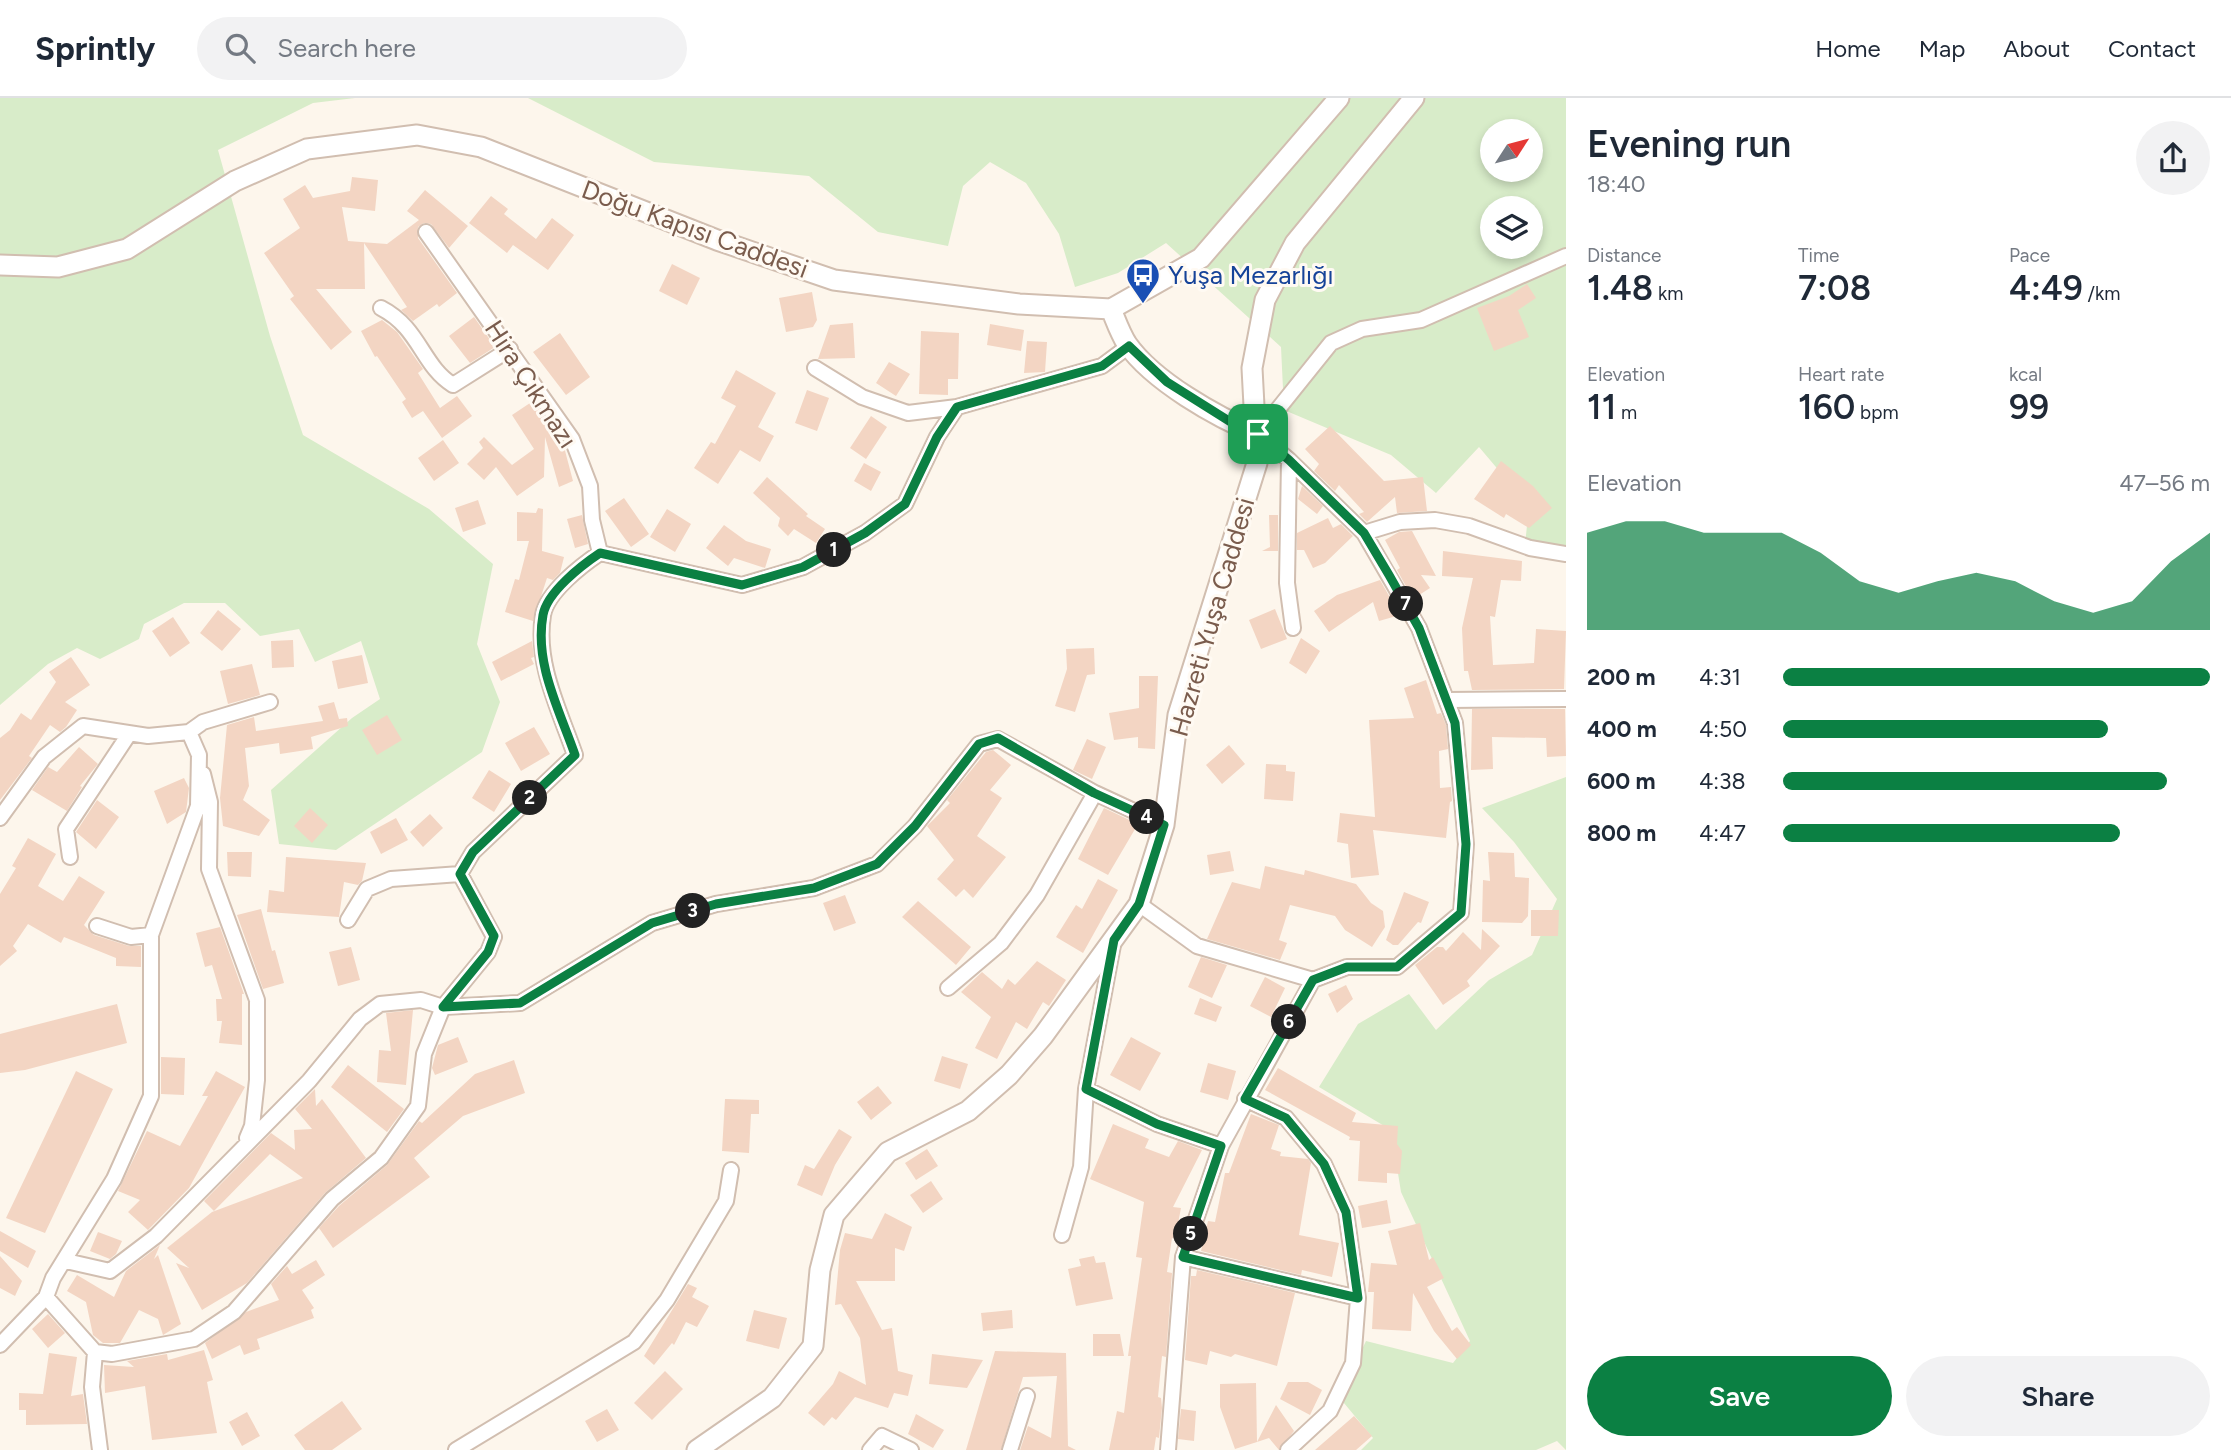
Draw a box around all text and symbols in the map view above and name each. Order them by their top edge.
search box [197,17,687,80]
text: Sprintly [35,29,155,68]
icon: search [221,29,259,67]
text: Search here [277,32,416,64]
text: Home [1815,34,1881,63]
text: Map [1919,34,1965,63]
text: About [2003,34,2070,63]
text: Contact [2108,34,2196,63]
north arrow [1480,119,1544,182]
map controls [1480,119,1543,259]
text: Evening run [1587,121,1791,167]
button: share [2136,121,2210,195]
text: 18:40 [1587,170,1645,198]
street label: Doğu Kapısı Caddesi [577,173,813,285]
button: layers [1480,196,1543,259]
text: Distance [1587,244,1661,267]
text: Time [1798,244,1839,267]
text: Pace [2009,244,2050,267]
bus stop icon: Yuşa Mezarlığı [1124,256,1162,305]
place label: Yuşa Mezarlığı [1168,259,1333,291]
text: 1.48 [1587,267,1653,309]
text: 7:08 [1798,267,1871,309]
text: 4:49 [2009,267,2083,309]
text: km [1653,282,1683,305]
text: /km [2083,282,2120,305]
street label: Hira Çıkmazı [478,314,584,454]
text: Elevation [1587,363,1665,386]
text: Heart rate [1798,363,1884,386]
text: kcal [2009,363,2042,386]
text: 11 [1587,386,1616,428]
text: 160 [1798,386,1855,428]
text: 99 [2009,386,2049,428]
text: m [1616,401,1637,424]
text: bpm [1855,401,1899,424]
pin [1228,404,1288,464]
icon: arrive [1239,415,1277,453]
text: Elevation [1587,469,1682,497]
text: 47–56 m [2119,469,2210,497]
street label: Hazreti Yuşa Caddesi [1163,494,1261,740]
pin: 1 [816,532,852,568]
text: 1 [829,538,838,561]
pin: 7 [1388,587,1424,622]
text: 7 [1400,592,1411,615]
text: 200 m [1587,663,1656,691]
text: 4:31 [1699,663,1741,691]
text: 400 m [1587,715,1657,743]
text: 4:50 [1699,715,1747,743]
text: 600 m [1587,767,1656,795]
text: 4:38 [1699,767,1746,795]
pin: 2 [512,780,548,816]
text: 2 [524,786,535,809]
pin: 4 [1130,800,1164,834]
text: 4 [1140,805,1153,828]
text: 800 m [1587,819,1656,847]
text: 4:47 [1699,819,1746,847]
pin: 3 [676,894,710,928]
text: 3 [687,899,698,922]
pin: 6 [1272,1004,1306,1040]
text: 6 [1283,1010,1294,1033]
pin: 5 [1174,1216,1208,1252]
text: 5 [1185,1222,1196,1245]
button: Save [1587,1356,1892,1436]
button: Share [1906,1356,2210,1436]

